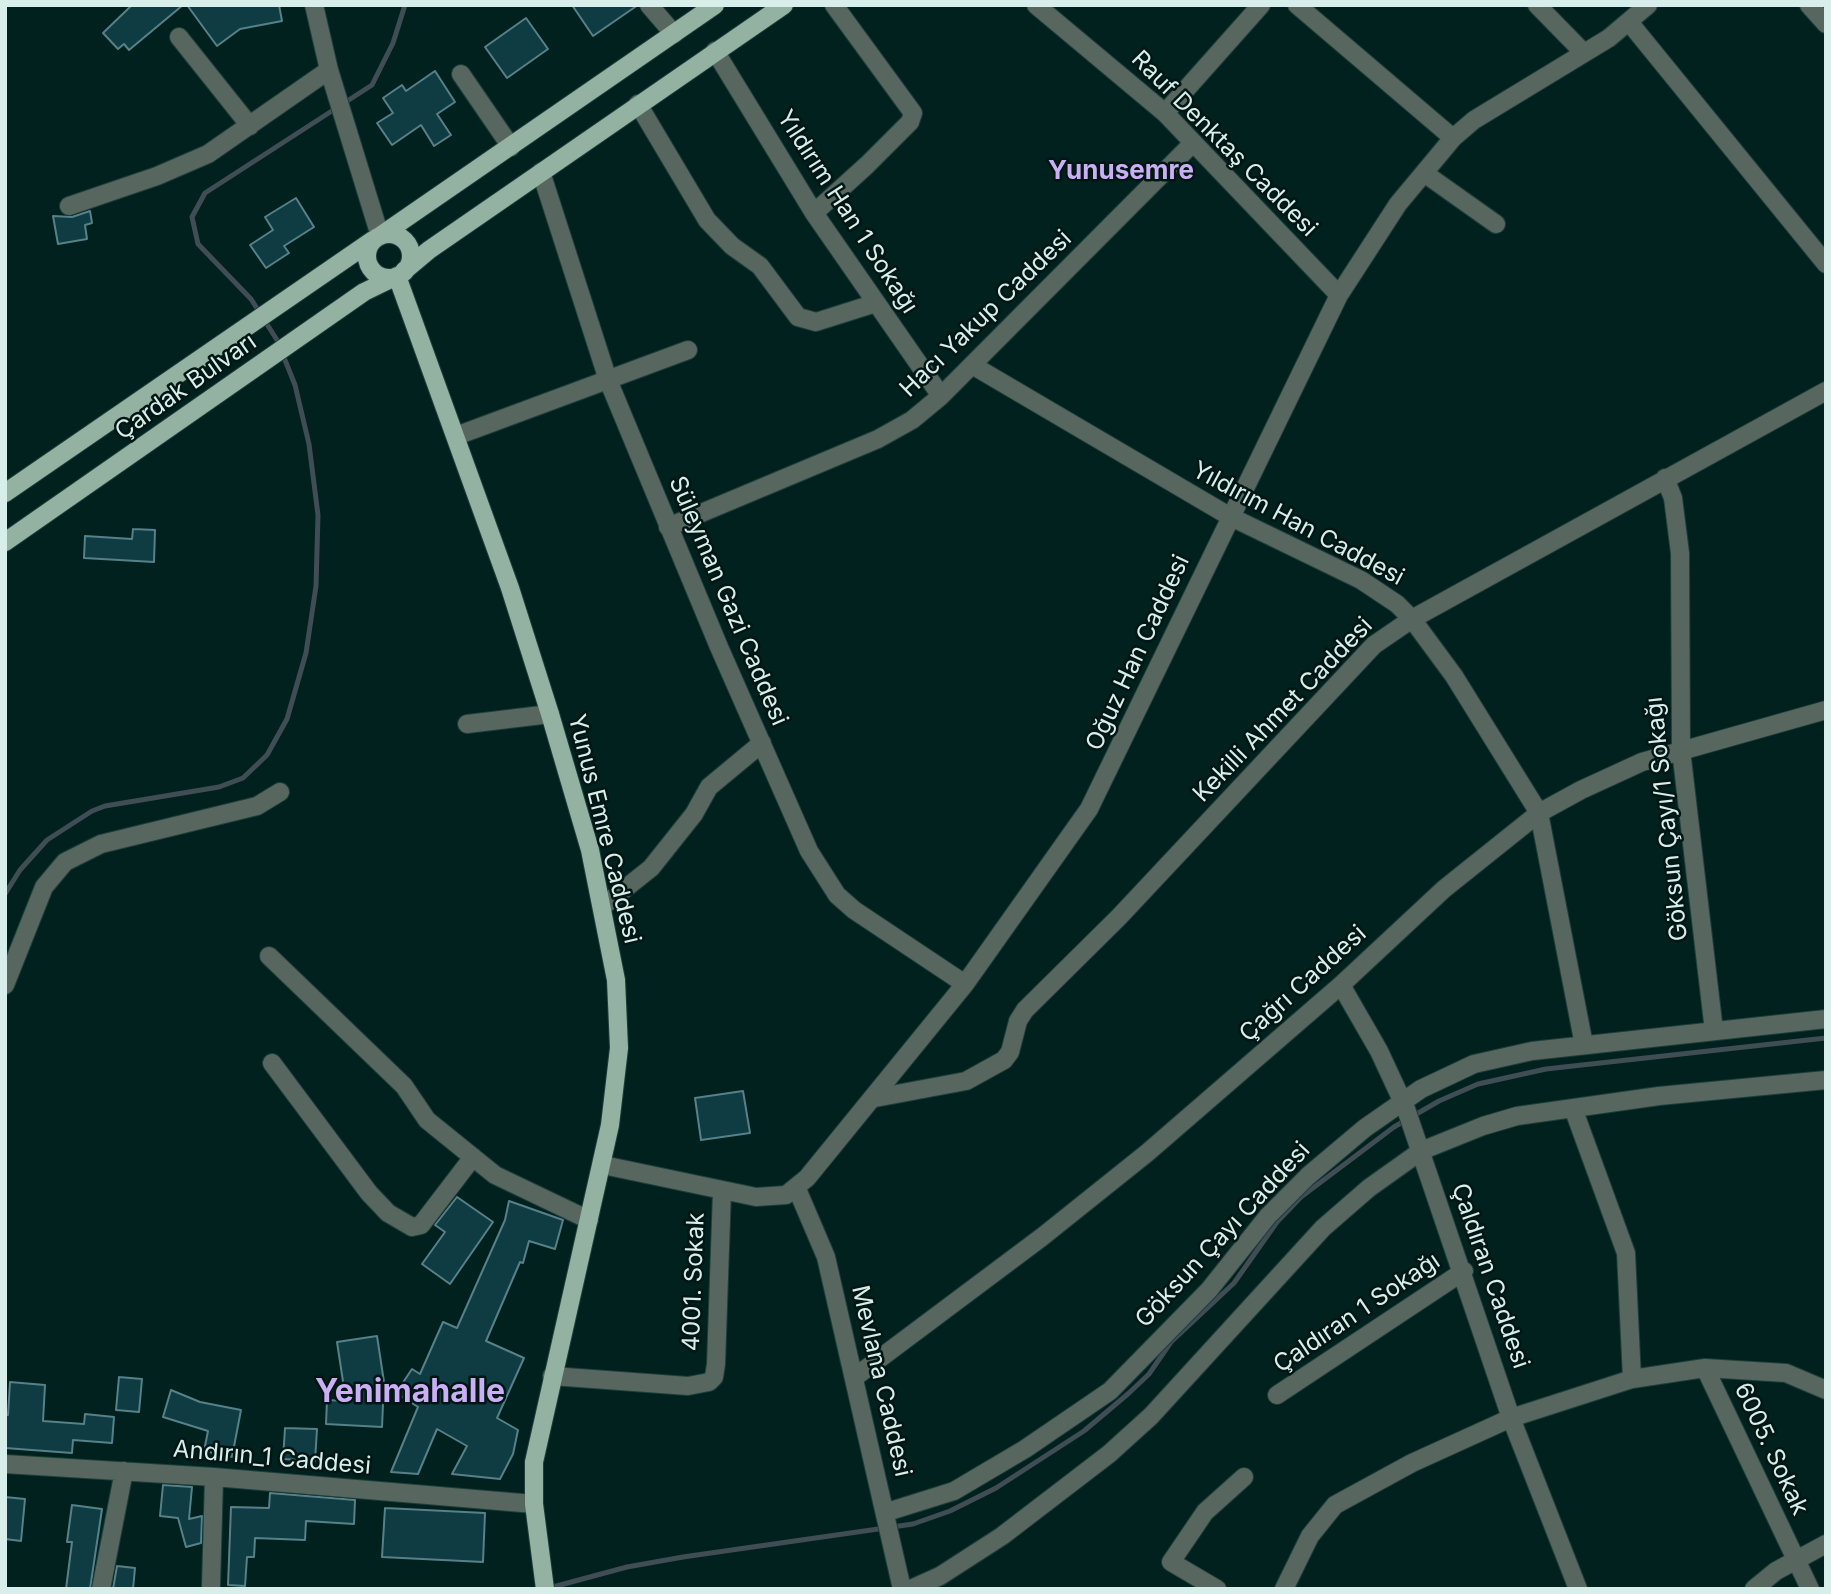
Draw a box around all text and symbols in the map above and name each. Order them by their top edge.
street label: Rauf Denktaş Caddesi [1125,45,1323,243]
street label: Yıldırım Han 1 Sokağı [771,105,923,319]
district label: Yunusemre [1048,155,1194,187]
street label: Hacı Yakup Caddesi [894,225,1078,403]
street label: Çardak Bulvarı [110,328,262,446]
street label: Yıldırım Han Caddesi [1187,456,1409,592]
street label: Süleyman Gazi Caddesi [662,472,794,730]
street label: Oğuz Han Caddesi [1080,551,1196,755]
street label: Kekilli Ahmet Caddesi [1187,612,1379,808]
street label: Göksun Çayı/1 Sokağı [1640,695,1694,943]
street label: Yunus Emre Caddesi [562,711,646,947]
street label: Çağrı Caddesi [1234,920,1372,1048]
street label: Göksun Çayı Caddesi [1130,1136,1316,1334]
street label: Çaldıran Caddesi [1445,1180,1535,1372]
street label: 4001. Sokak [677,1212,711,1352]
street label: Çaldıran 1 Sokağı [1268,1247,1446,1379]
street label: Mevlana Caddesi [845,1283,917,1479]
district label: Yenimahalle [315,1373,505,1411]
street label: 6005. Sokak [1728,1378,1814,1520]
street label: Andırın_1 Caddesi [172,1435,372,1481]

